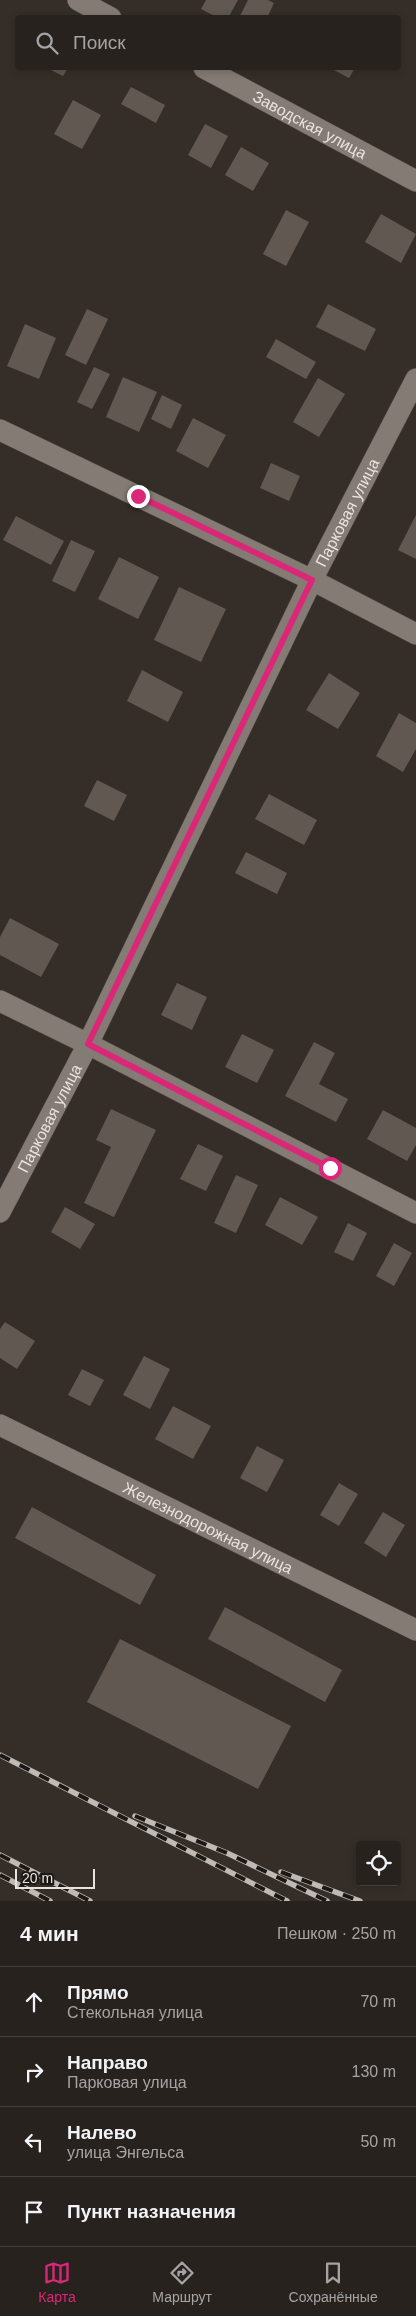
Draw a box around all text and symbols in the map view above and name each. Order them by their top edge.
search box [15,15,401,70]
icon: search [33,29,61,57]
text: Поиск [73,32,126,53]
street label: Заводская улица [250,87,370,162]
street label: Парковая улица [312,455,382,570]
route end [127,485,150,508]
street label: Парковая улица [14,1061,85,1175]
route start [319,1157,342,1180]
street label: Железнодорожная улица [120,1479,296,1577]
map controls [356,1841,401,1886]
button: locate [356,1841,401,1886]
scale bar [15,1866,95,1889]
text: 20 m [22,1870,53,1886]
text: 4 мин [20,1922,79,1945]
text: Пешком · 250 m [277,1925,396,1942]
text: Прямо [67,1982,129,2003]
icon: ahead [20,1988,48,2016]
text: 70 m [360,1993,396,2010]
text: Стекольная улица [67,2004,203,2021]
text: Направо [67,2052,148,2073]
icon: right [20,2058,48,2086]
text: 130 m [352,2063,396,2080]
text: Парковая улица [67,2074,187,2091]
text: Налево [67,2122,137,2143]
icon: left [20,2128,48,2156]
text: 50 m [360,2133,396,2150]
text: улица Энгельса [67,2144,184,2161]
icon: arrive [20,2198,48,2226]
text: Пункт назначения [67,2201,236,2222]
tab: Карта [38,2259,76,2305]
tab: Маршрут [152,2259,212,2305]
tab: Сохранённые [289,2259,378,2305]

